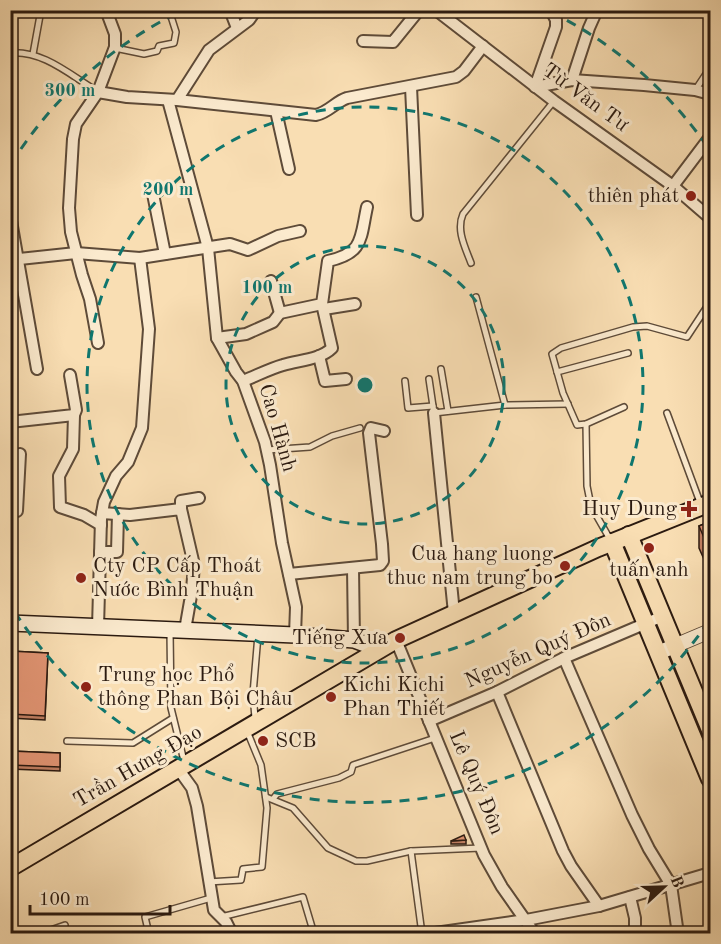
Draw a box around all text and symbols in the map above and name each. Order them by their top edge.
street label: Từ Văn Tư [538,60,633,137]
text: 300 m [45,82,95,100]
text: 200 m [143,181,193,199]
place label: thiên phát [588,186,679,207]
marker: thiên phát [684,189,698,203]
text: 100 m [242,279,292,297]
centre of rings [355,375,375,395]
street label: Cao Hành [254,382,300,474]
place label: Huy Dung [582,499,678,520]
marker: Huy Dung [682,502,696,516]
marker: tuấn anh [642,541,656,555]
place label: Cua hang luong thuc nam trung bo [387,544,554,589]
place label: Cty CP Cấp Thoát Nước Bình Thuận [93,555,261,601]
marker: Cua hang luong thuc nam trung bo [558,559,572,573]
place label: tuấn anh [609,559,689,581]
marker: Cty CP Cấp Thoát Nước Bình Thuận [74,571,88,585]
street label: Nguyễn Quý Đôn [461,608,614,693]
place label: Tiếng Xưa [292,627,388,649]
marker: Tiếng Xưa [393,631,407,645]
place label: Trung học Phổ thông Phan Bội Châu [98,663,293,710]
place label: Kichi Kichi Phan Thiết [343,675,445,720]
marker: Trung học Phổ thông Phan Bội Châu [79,680,93,694]
marker: Kichi Kichi Phan Thiết [324,690,338,704]
street label: Trần Hưng Đạo [69,720,206,812]
street label: Lê Quý Đôn [445,728,507,838]
place label: SCB [275,731,317,752]
marker: SCB [256,734,270,748]
north arrow [634,857,694,917]
text: B [667,874,686,890]
scale bar [30,878,170,916]
text: 100 m [39,891,90,909]

